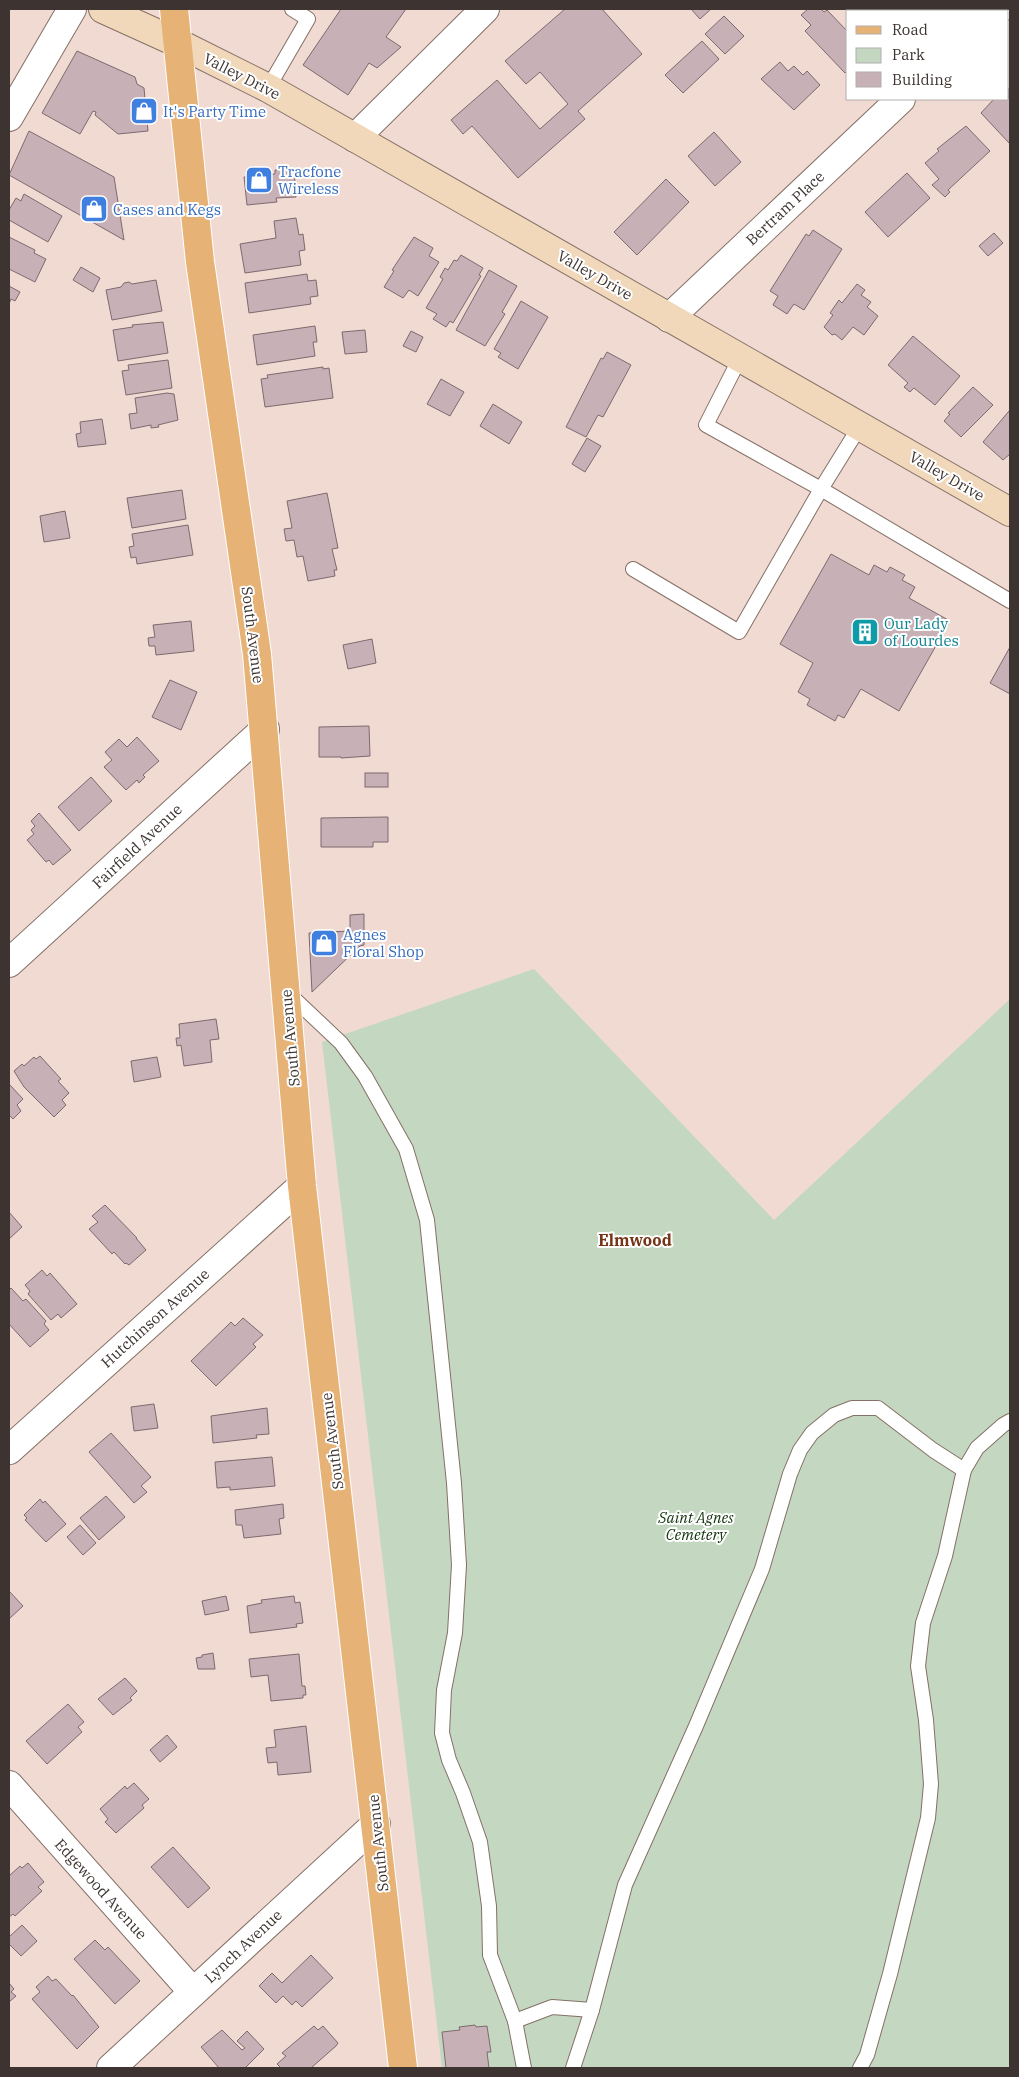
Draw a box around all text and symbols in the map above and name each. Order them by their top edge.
legend [846,10,1009,100]
text: Road [892,20,928,39]
text: Park [892,45,925,64]
street label: Valley Drive [200,49,284,103]
text: Building [892,70,952,89]
shop icon: It's Party Time [129,96,159,126]
place label: It's Party Time [163,102,266,121]
place label: Tracfone Wireless [278,162,341,198]
shop icon: Tracfone Wireless [244,165,274,195]
street label: Bertram Place [742,167,828,249]
shop icon: Cases and Kegs [79,194,109,224]
place label: Cases and Kegs [113,200,221,219]
street label: Valley Drive [554,246,636,304]
street label: Valley Drive [906,447,988,505]
street label: South Avenue [238,585,268,685]
place label: Our Lady of Lourdes [884,614,959,650]
building icon: Our Lady of Lourdes [850,617,880,647]
street label: Fairfield Avenue [88,800,186,892]
place label: Agnes Floral Shop [343,925,424,961]
shop icon: Agnes Floral Shop [309,928,339,958]
street label: South Avenue [276,989,304,1087]
district label: Elmwood [598,1230,672,1250]
street label: Hutchinson Avenue [97,1264,213,1372]
street label: South Avenue [317,1391,347,1491]
park label: Saint Agnes Cemetery [657,1508,734,1544]
street label: South Avenue [363,1794,393,1892]
street label: Edgewood Avenue [51,1835,151,1943]
street label: Lynch Avenue [200,1905,286,1987]

